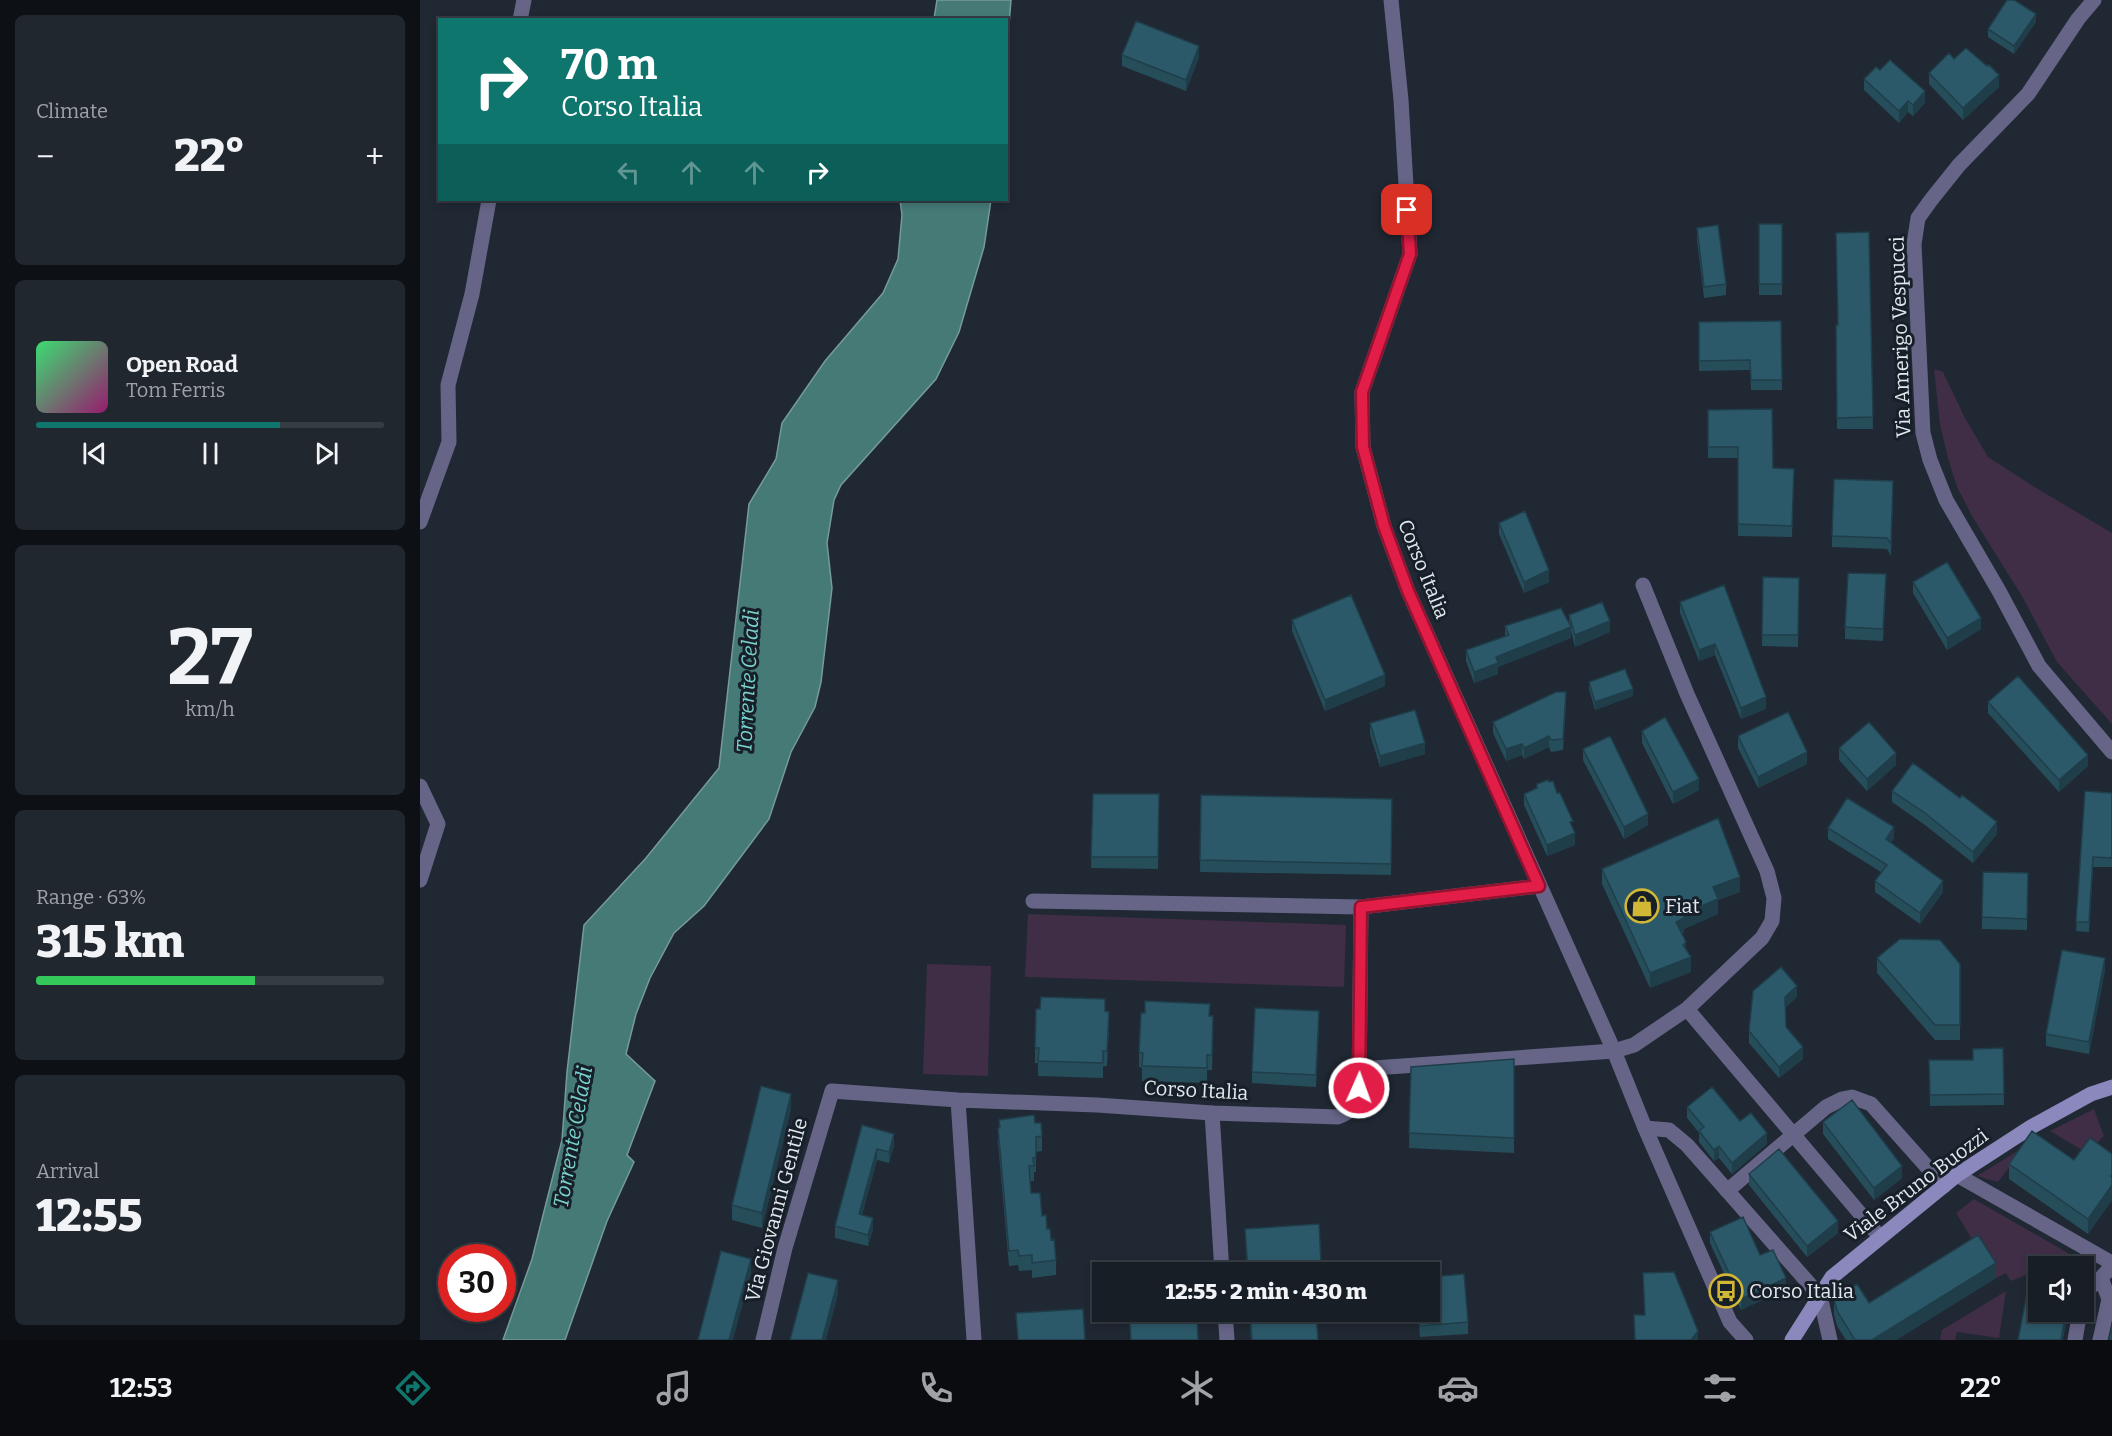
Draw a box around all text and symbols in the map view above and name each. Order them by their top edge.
text: 70 m [561,40,657,90]
icon: right [462,42,540,120]
text: Corso Italia [561,91,703,123]
text: Climate [36,99,108,123]
text: 22° [174,129,245,183]
text: − [36,137,54,177]
text: + [365,137,384,177]
icon: left [612,156,645,189]
icon: ahead [675,156,708,189]
icon: ahead [738,156,771,189]
icon: right [801,156,834,189]
pin [1381,184,1432,235]
icon: arrive [1390,193,1423,226]
street label: Via Amerigo Vespucci [1884,236,1916,438]
text: Open Road [126,351,238,378]
text: Tom Ferris [126,378,225,402]
icon: previous [78,437,111,470]
icon: pause [194,437,227,470]
icon: next [310,437,343,470]
street label: Corso Italia [1393,516,1455,622]
water label: Torrente Celadi [731,609,765,753]
text: 27 [167,611,253,705]
text: km/h [185,697,235,721]
text: Range · 63% [36,885,146,909]
shop icon: Fiat [1624,888,1660,924]
place label: Fiat [1665,894,1700,918]
text: 315 km [36,915,184,969]
position arrow [1327,1056,1391,1120]
water label: Torrente Celadi [548,1064,598,1210]
street label: Corso Italia [1143,1075,1249,1105]
street label: Via Giovanni Gentile [740,1115,812,1305]
street label: Viale Bruno Buozzi [1839,1123,1993,1247]
text: Arrival [36,1159,99,1183]
text: 12:55 [36,1189,142,1243]
speed limit sign: 30 [438,1244,516,1322]
map controls [2028,1256,2094,1322]
button: sound [2028,1256,2094,1322]
bus stop icon: Corso Italia [1708,1273,1744,1309]
text: 12:55 · 2 min · 430 m [1165,1278,1367,1305]
place label: Corso Italia [1749,1279,1854,1303]
icon: directions [392,1367,434,1409]
icon: music [653,1367,695,1409]
icon: phone [915,1367,957,1409]
icon: climate [1176,1367,1218,1409]
icon: car [1437,1367,1479,1409]
icon: filters [1699,1367,1741,1409]
text: 12:53 [110,1372,172,1404]
text: 22° [1960,1372,2002,1404]

